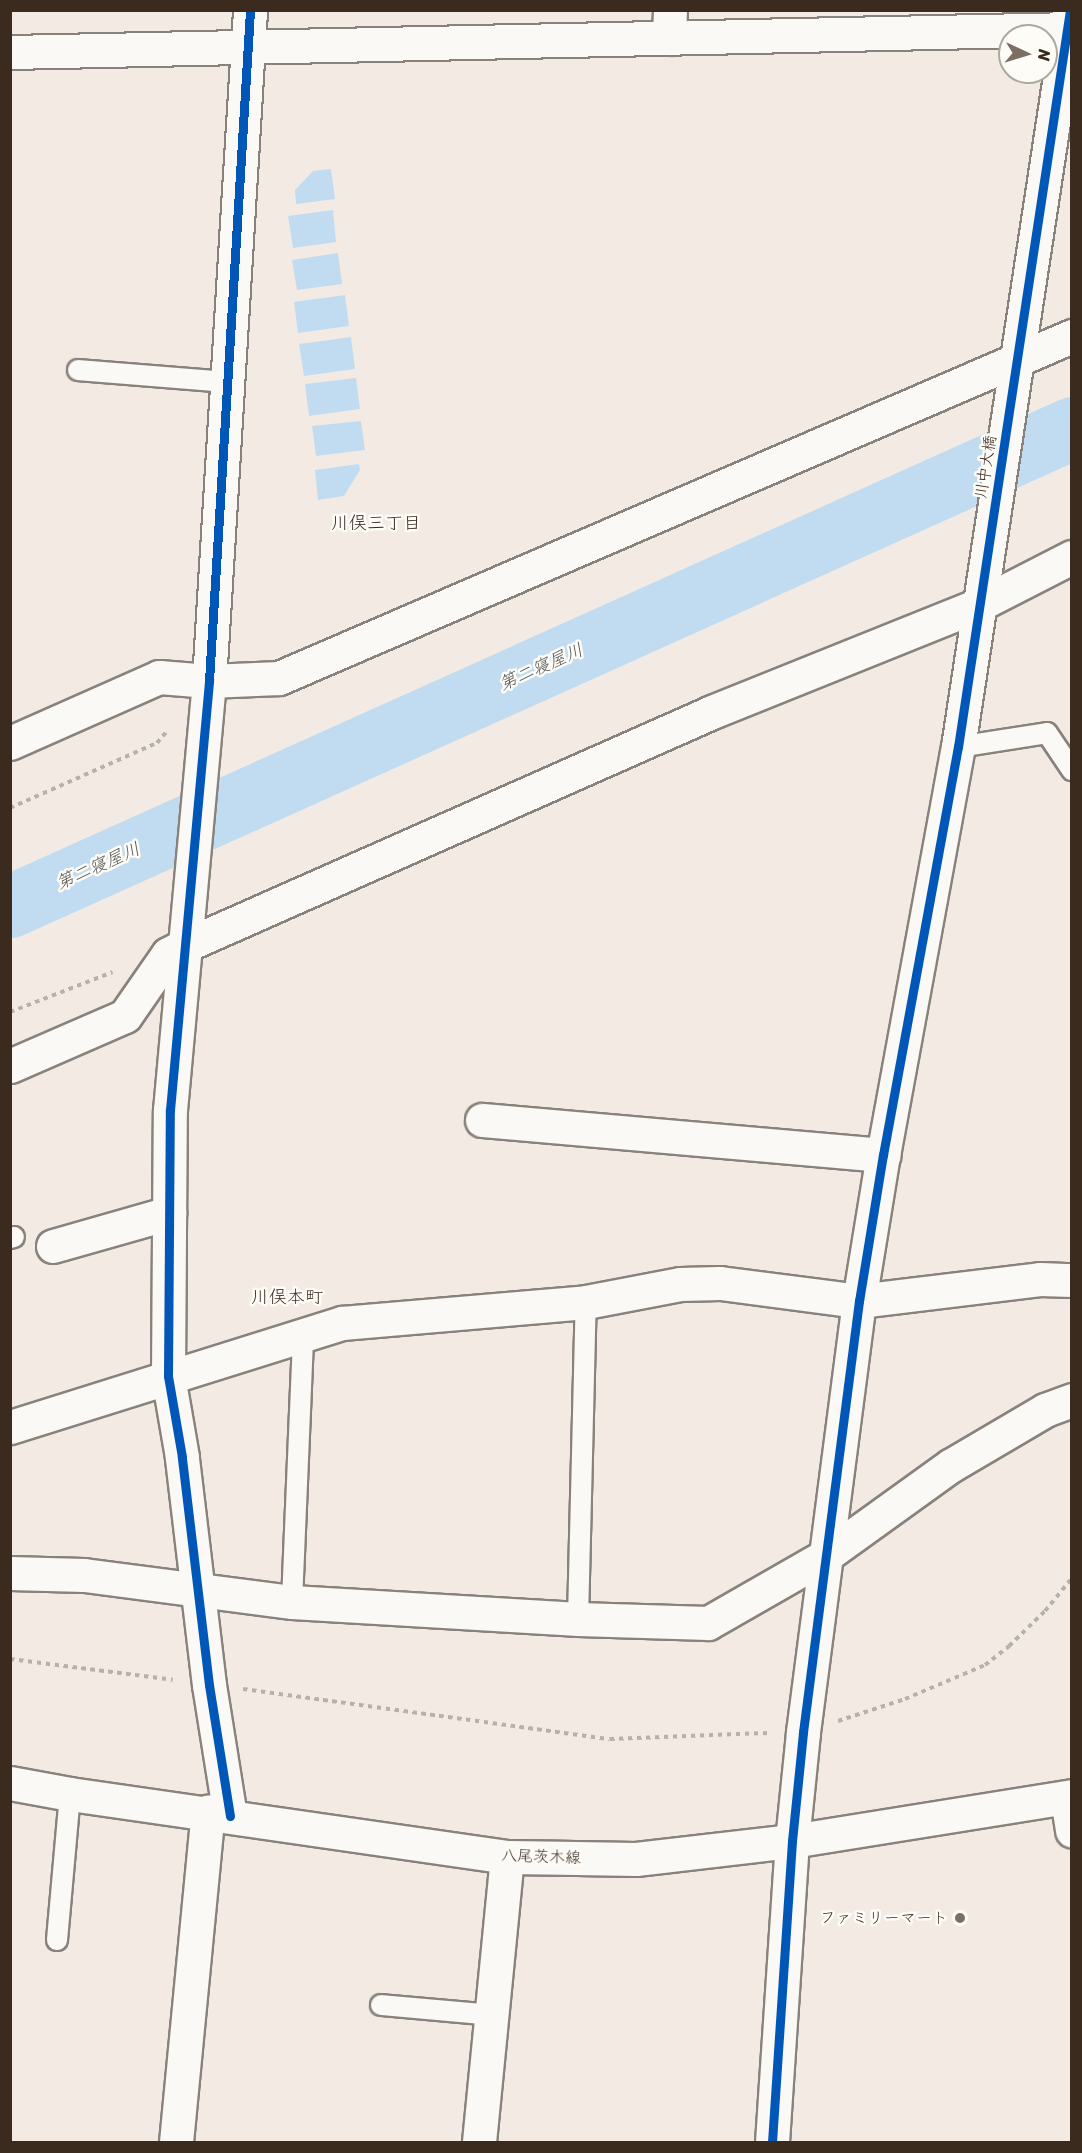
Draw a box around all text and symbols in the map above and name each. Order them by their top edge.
north arrow [998,24,1058,84]
text: N [1030,49,1059,62]
street label: 川中大橋 [972,434,1000,500]
district label: 川俣三丁目 [331,512,421,534]
water label: 第二寝屋川 [495,639,587,695]
water label: 第二寝屋川 [52,838,144,894]
district label: 川俣本町 [251,1286,323,1308]
street label: 八尾茨木線 [501,1846,581,1868]
place label: ファミリーマート [820,1908,948,1928]
marker: ファミリーマート [953,1911,967,1925]

